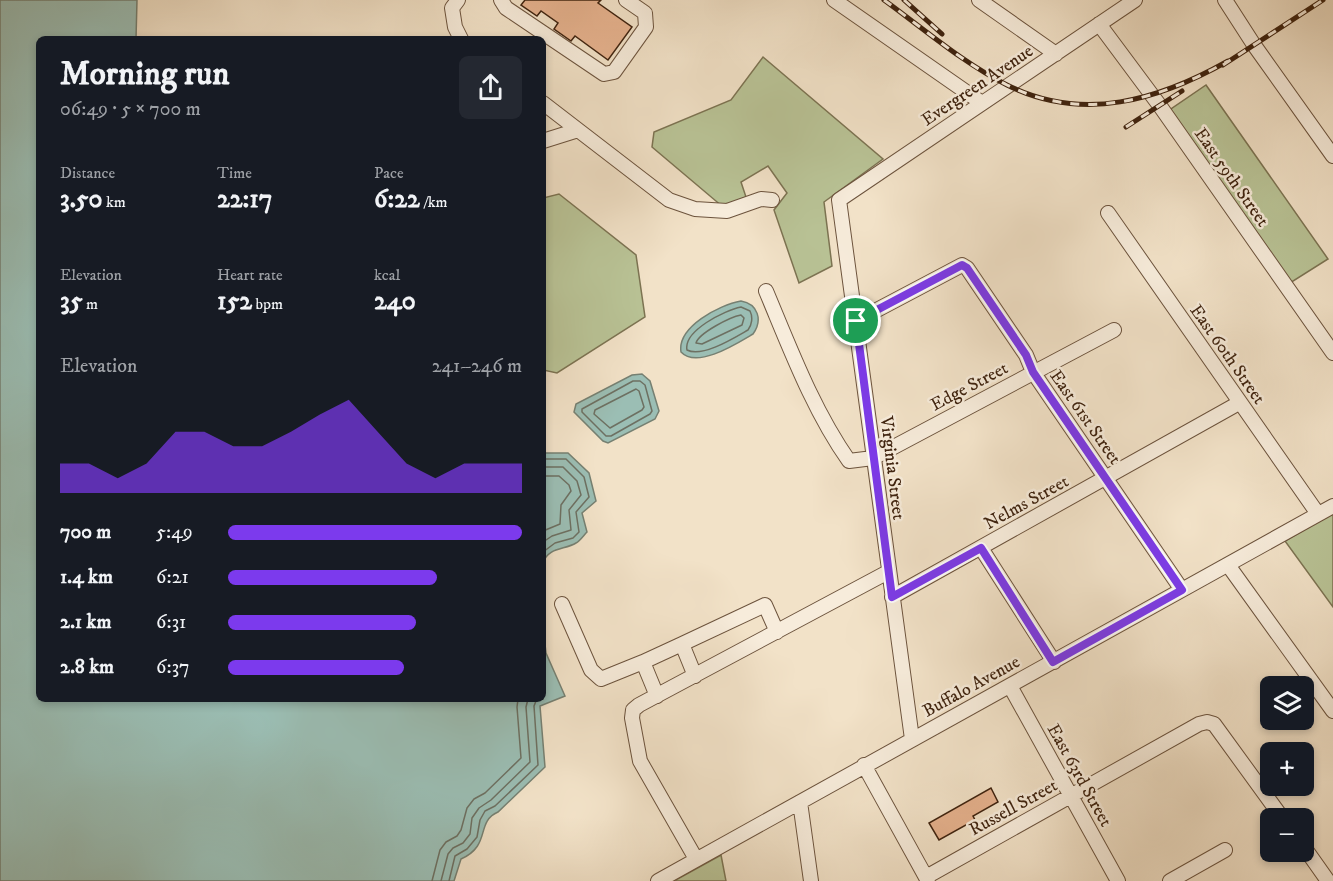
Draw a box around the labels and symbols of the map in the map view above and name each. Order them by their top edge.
street label: Evergreen Avenue [918,40,1038,131]
street label: East 59th Street [1189,124,1273,231]
pin [830,295,881,346]
street label: East 60th Street [1185,300,1270,409]
street label: Edge Street [927,357,1012,416]
street label: East 61st Street [1045,366,1126,469]
street label: Virginia Street [875,414,909,521]
street label: Nelms Street [980,471,1073,535]
street label: Buffalo Avenue [919,651,1024,723]
street label: East 63rd Street [1042,720,1117,831]
street label: Russell Street [966,775,1062,841]

